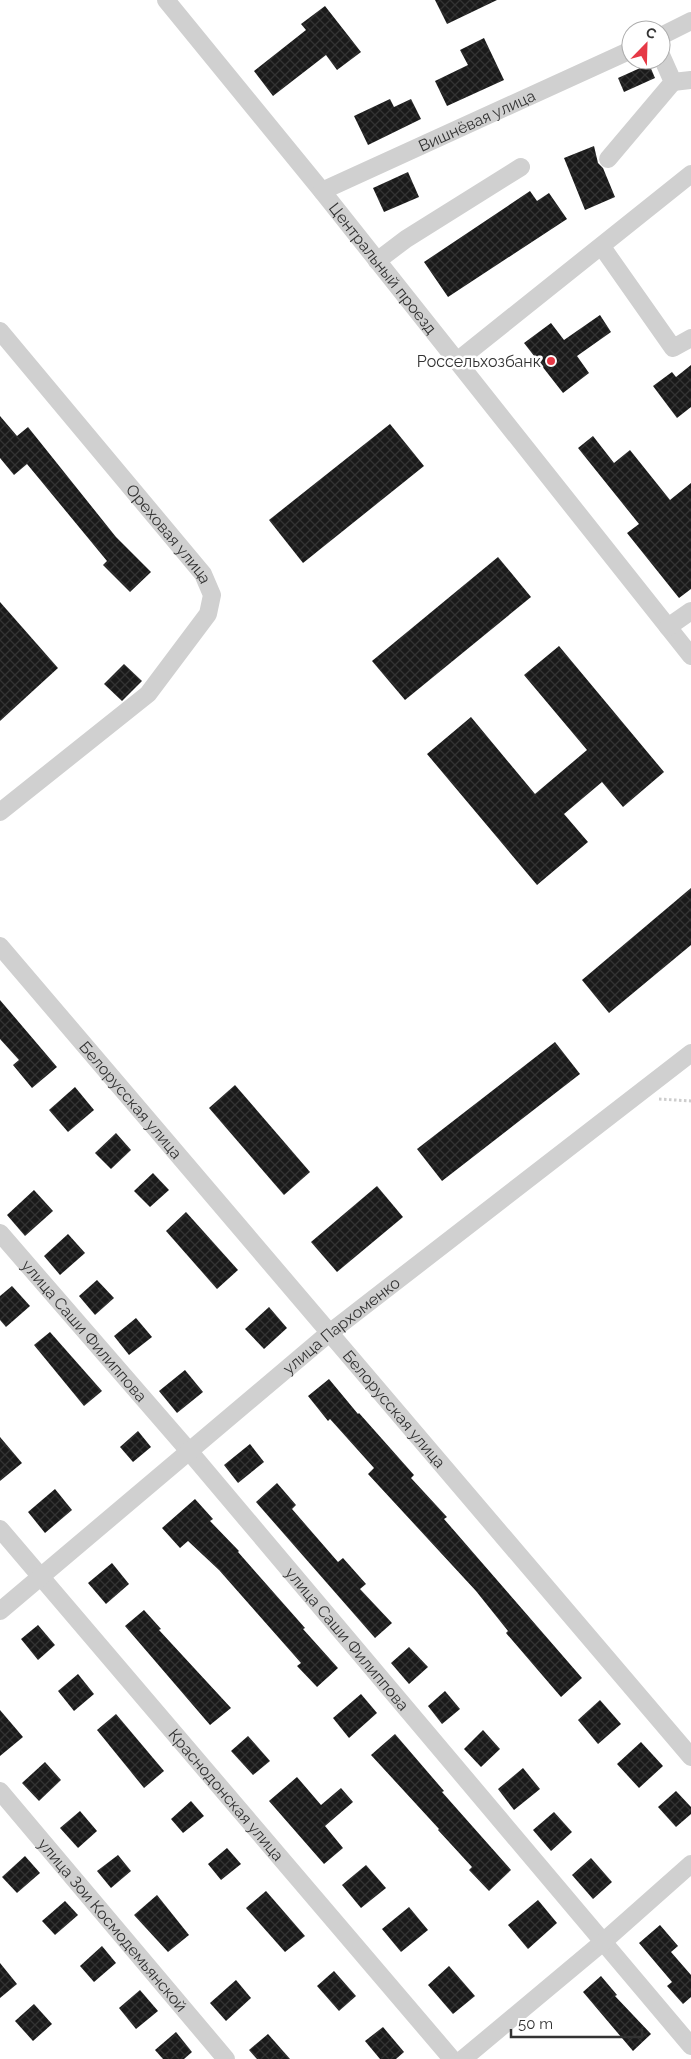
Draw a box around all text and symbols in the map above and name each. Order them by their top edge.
north arrow [621,20,671,70]
text: С [644,24,659,42]
street label: Вишнёвая улица [415,86,538,155]
street label: Центральный проезд [325,199,441,337]
place label: Россельхозбанк [417,352,541,371]
marker: Россельхозбанк [545,355,557,367]
street label: Ореховая улица [122,480,215,586]
street label: Белорусская улица [76,1037,186,1162]
street label: улица Саши Филиппова [18,1256,151,1405]
street label: улица Пархоменко [279,1273,403,1378]
street label: Белорусская улица [339,1346,450,1471]
street label: улица Саши Филиппова [281,1563,413,1714]
street label: Краснодонская улица [165,1725,288,1864]
street label: улица Зои Космодемьянской [34,1834,191,2015]
scale bar [511,2006,642,2038]
text: 50 m [518,2015,553,2033]

